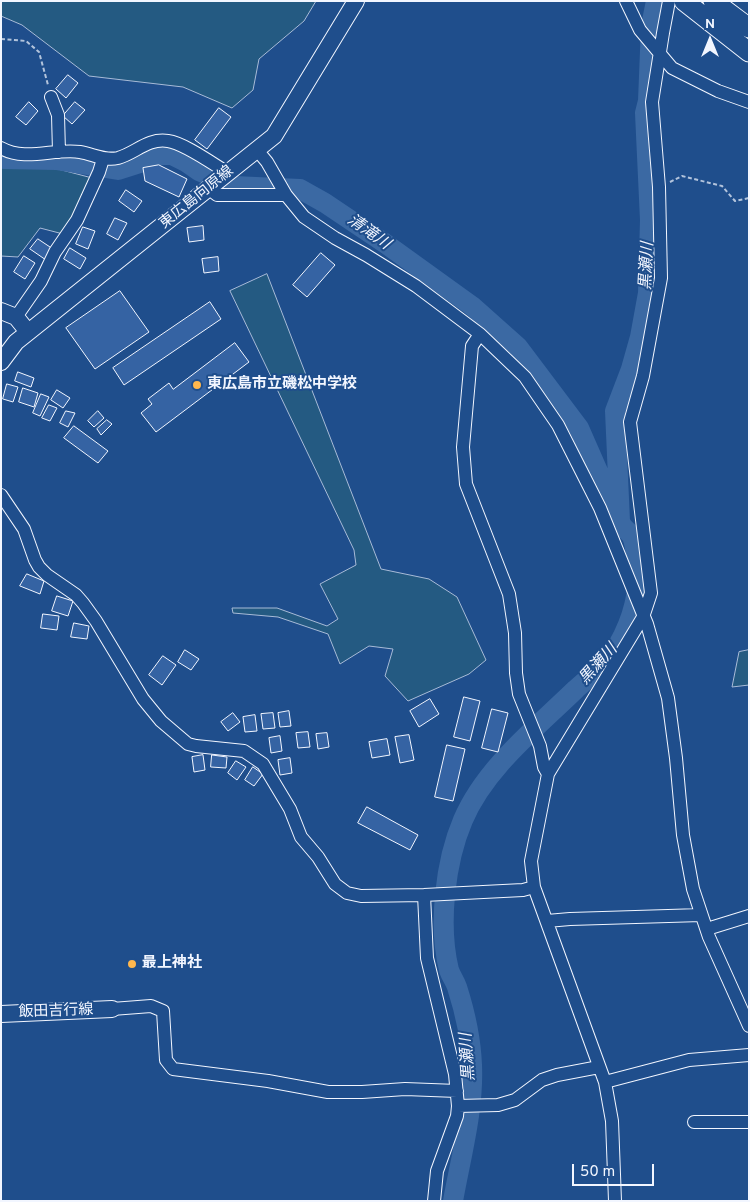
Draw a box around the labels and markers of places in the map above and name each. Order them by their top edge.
place label: 東広島市立磯松中学校 [207,376,357,394]
marker: 東広島市立磯松中学校 [191,379,203,391]
place label: 最上神社 [142,955,202,973]
marker: 最上神社 [126,958,138,970]

